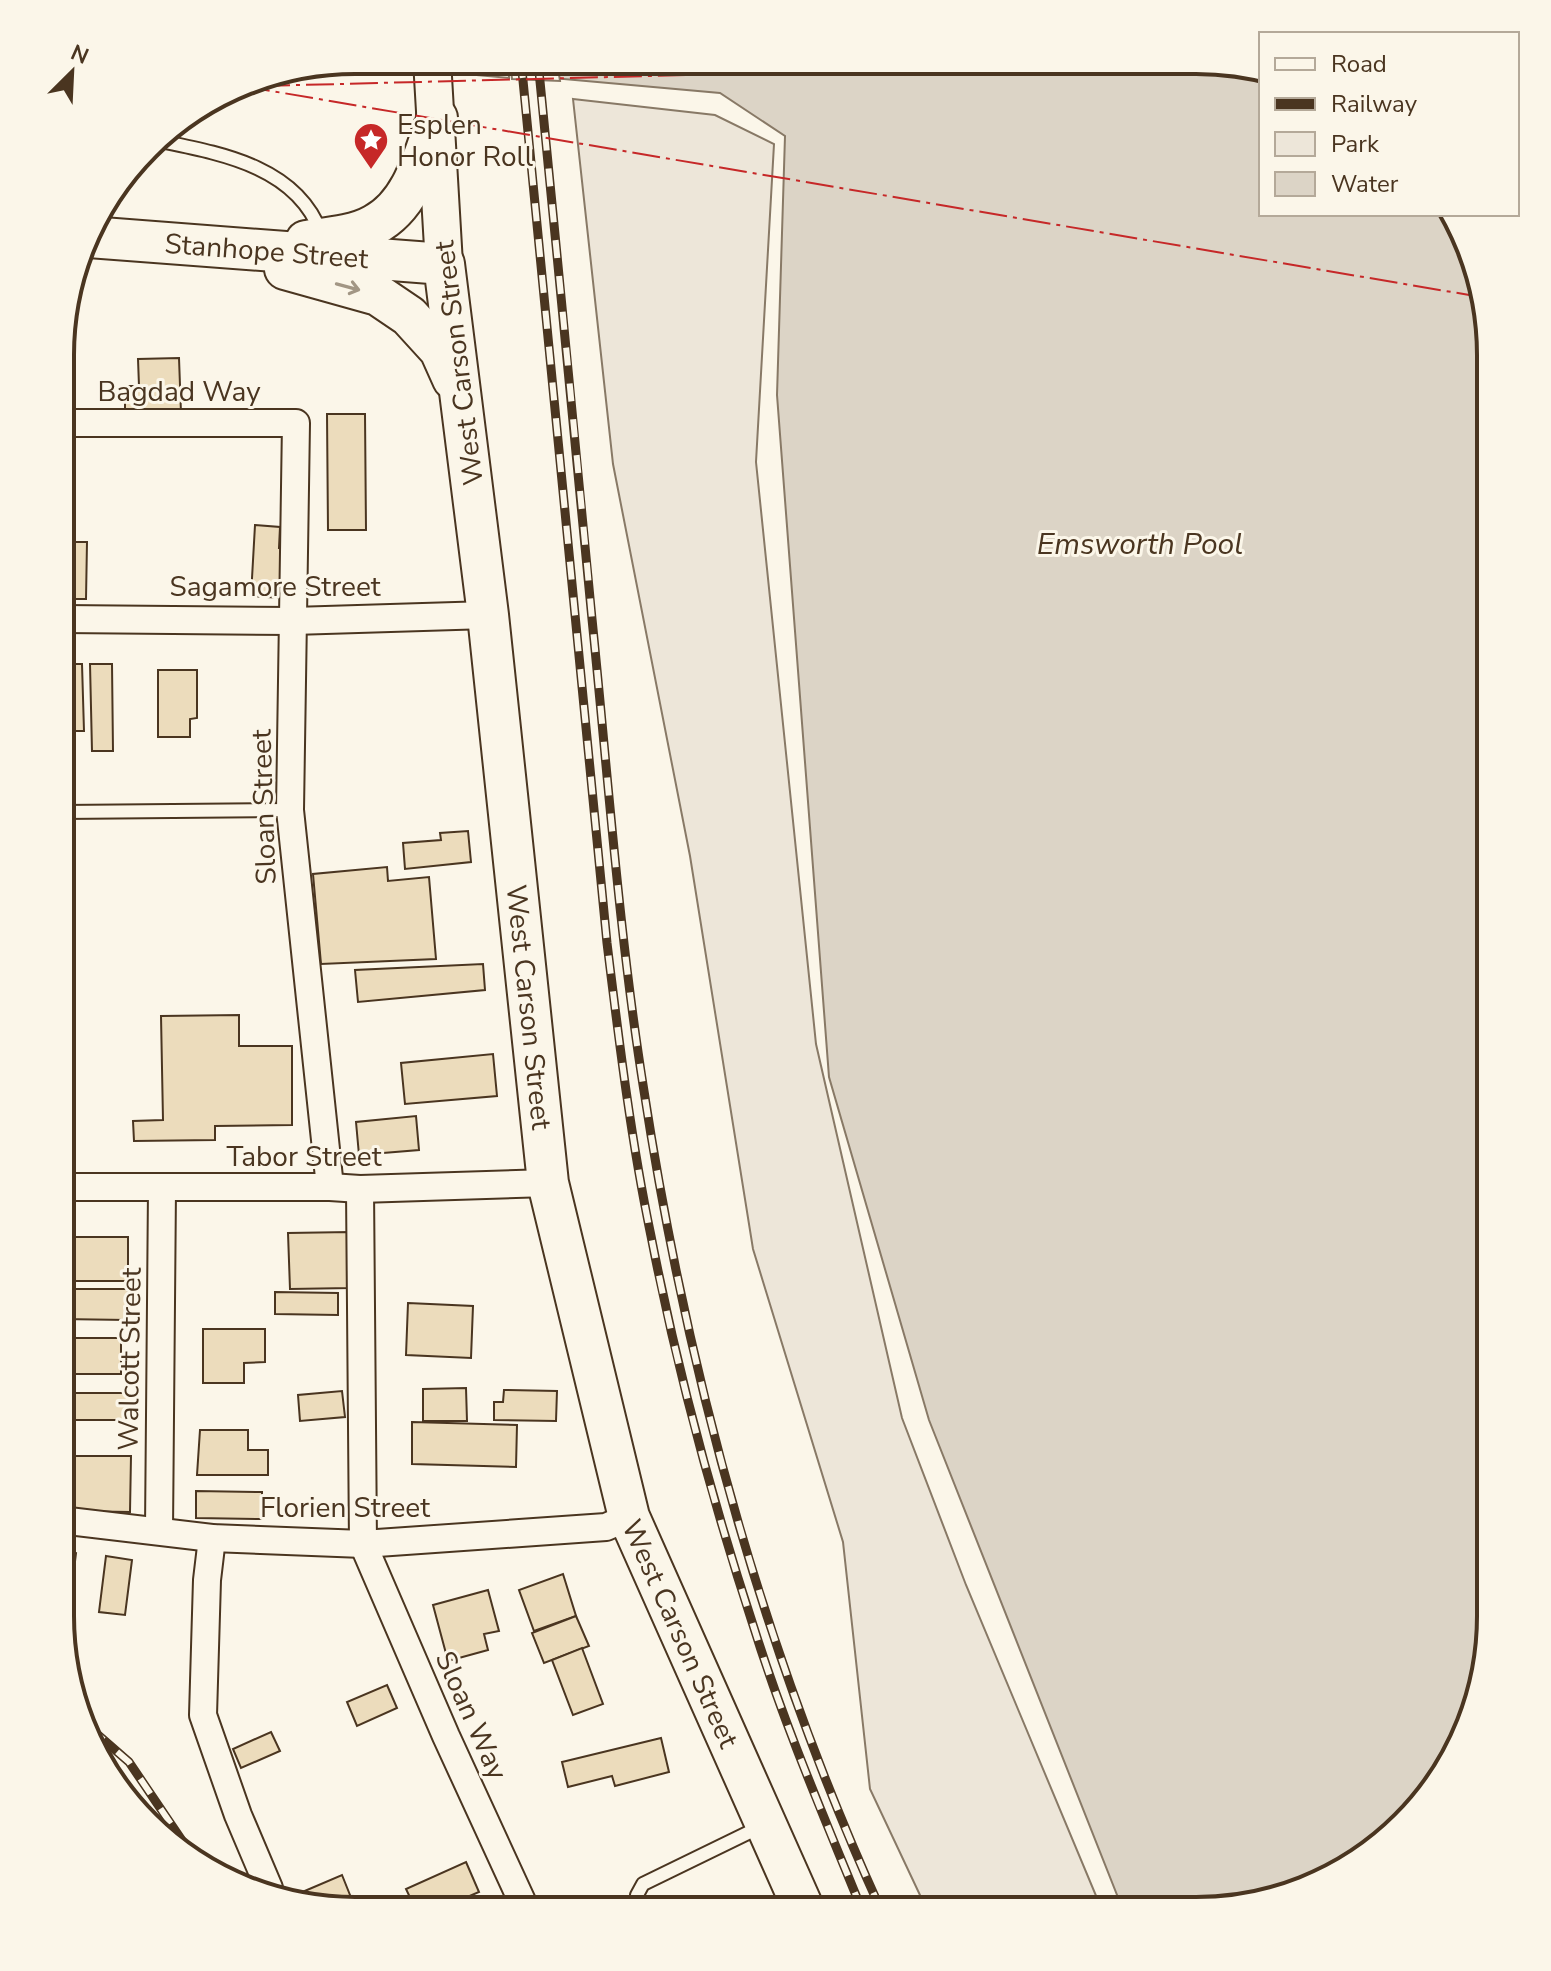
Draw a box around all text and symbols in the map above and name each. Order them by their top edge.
north arrow [32,32,112,112]
legend [1259,32,1519,216]
text: N [66,38,93,72]
text: Road [1331,48,1387,80]
text: Railway [1331,88,1418,120]
place label: Esplen Honor Roll [397,106,534,176]
place icon: Esplen Honor Roll [352,121,390,171]
text: Park [1331,128,1380,160]
text: Water [1331,168,1399,200]
street label: Stanhope Street [163,225,370,278]
street label: West Carson Street [425,238,493,487]
one-way arrow [335,280,361,295]
street label: Bagdad Way [97,373,261,411]
water label: Emsworth Pool [1037,524,1243,565]
street label: Sagamore Street [169,568,381,606]
street label: Sloan Street [242,729,286,885]
street label: West Carson Street [497,883,560,1132]
street label: Tabor Street [226,1138,382,1176]
street label: Walcott Street [109,1267,151,1451]
street label: Florien Street [260,1489,430,1527]
street label: West Carson Street [612,1514,747,1754]
street label: Sloan Way [426,1645,517,1786]

